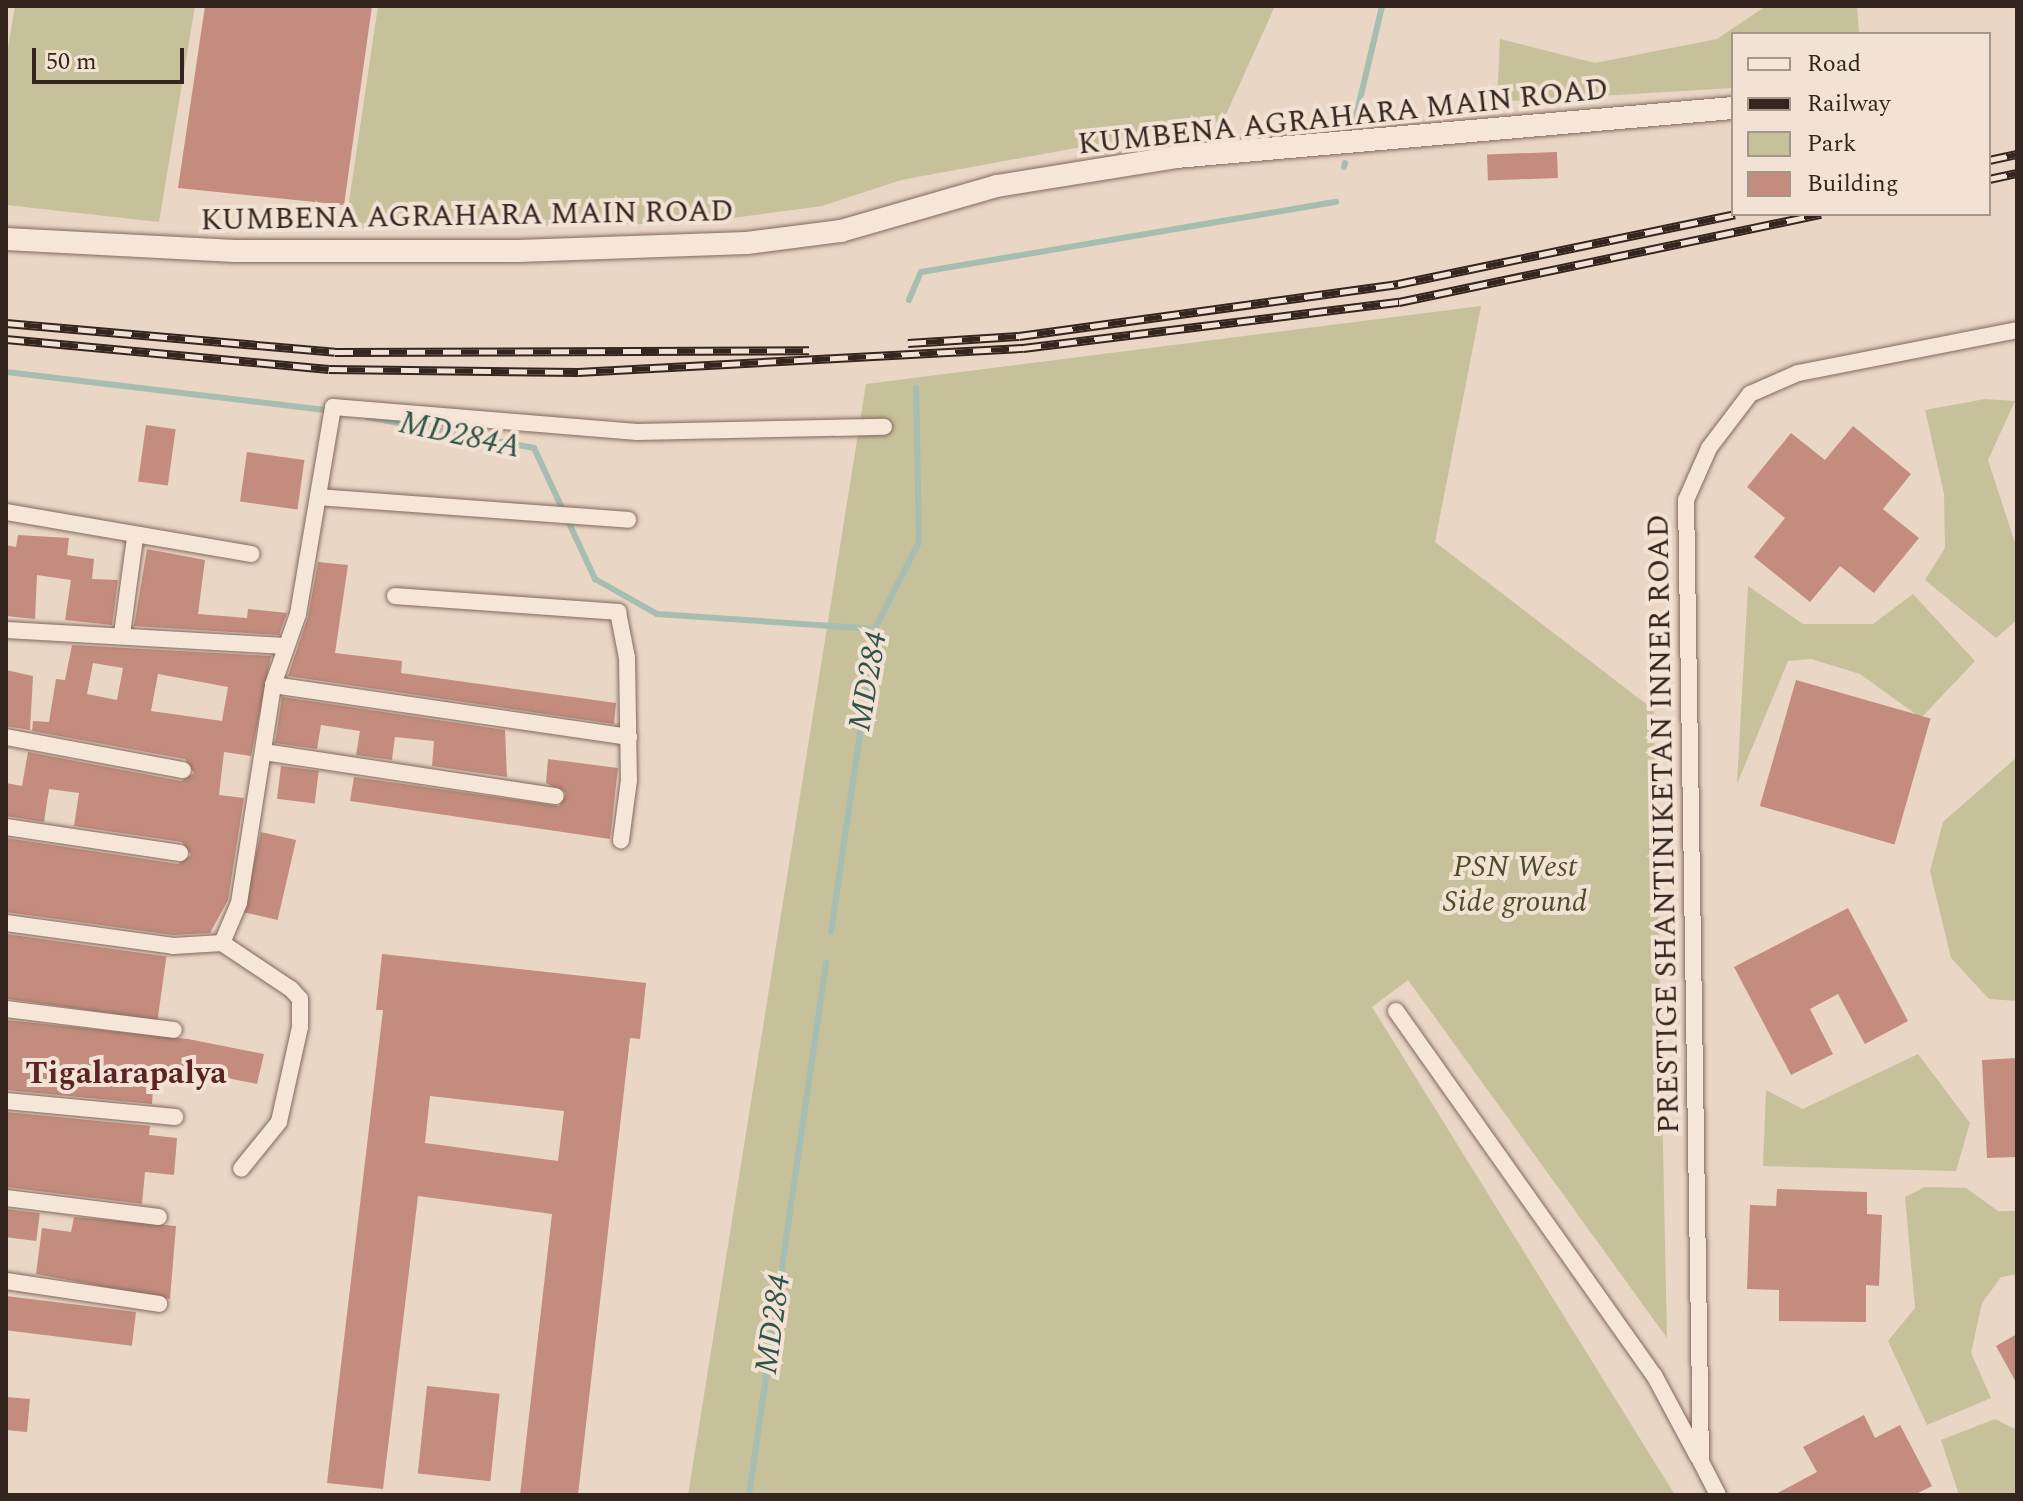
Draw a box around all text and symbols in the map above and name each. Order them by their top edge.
scale bar [36,32,188,82]
legend [1731,32,1991,216]
text: 50 m [46,44,97,80]
text: Road [1807,46,1861,82]
street label: KUMBENA AGRAHARA MAIN ROAD [1076,71,1610,163]
text: Railway [1807,86,1891,122]
text: Park [1807,126,1857,162]
text: Building [1807,166,1899,202]
street label: KUMBENA AGRAHARA MAIN ROAD [200,193,734,239]
water label: MD284A [395,404,525,468]
street label: PRESTIGE SHANTINIKETAN INNER ROAD [1641,514,1687,1134]
water label: MD284 [841,628,897,734]
park label: PSN West Side ground [1443,849,1587,920]
district label: Tigalarapalya [25,1055,227,1093]
water label: MD284 [748,1271,800,1377]

